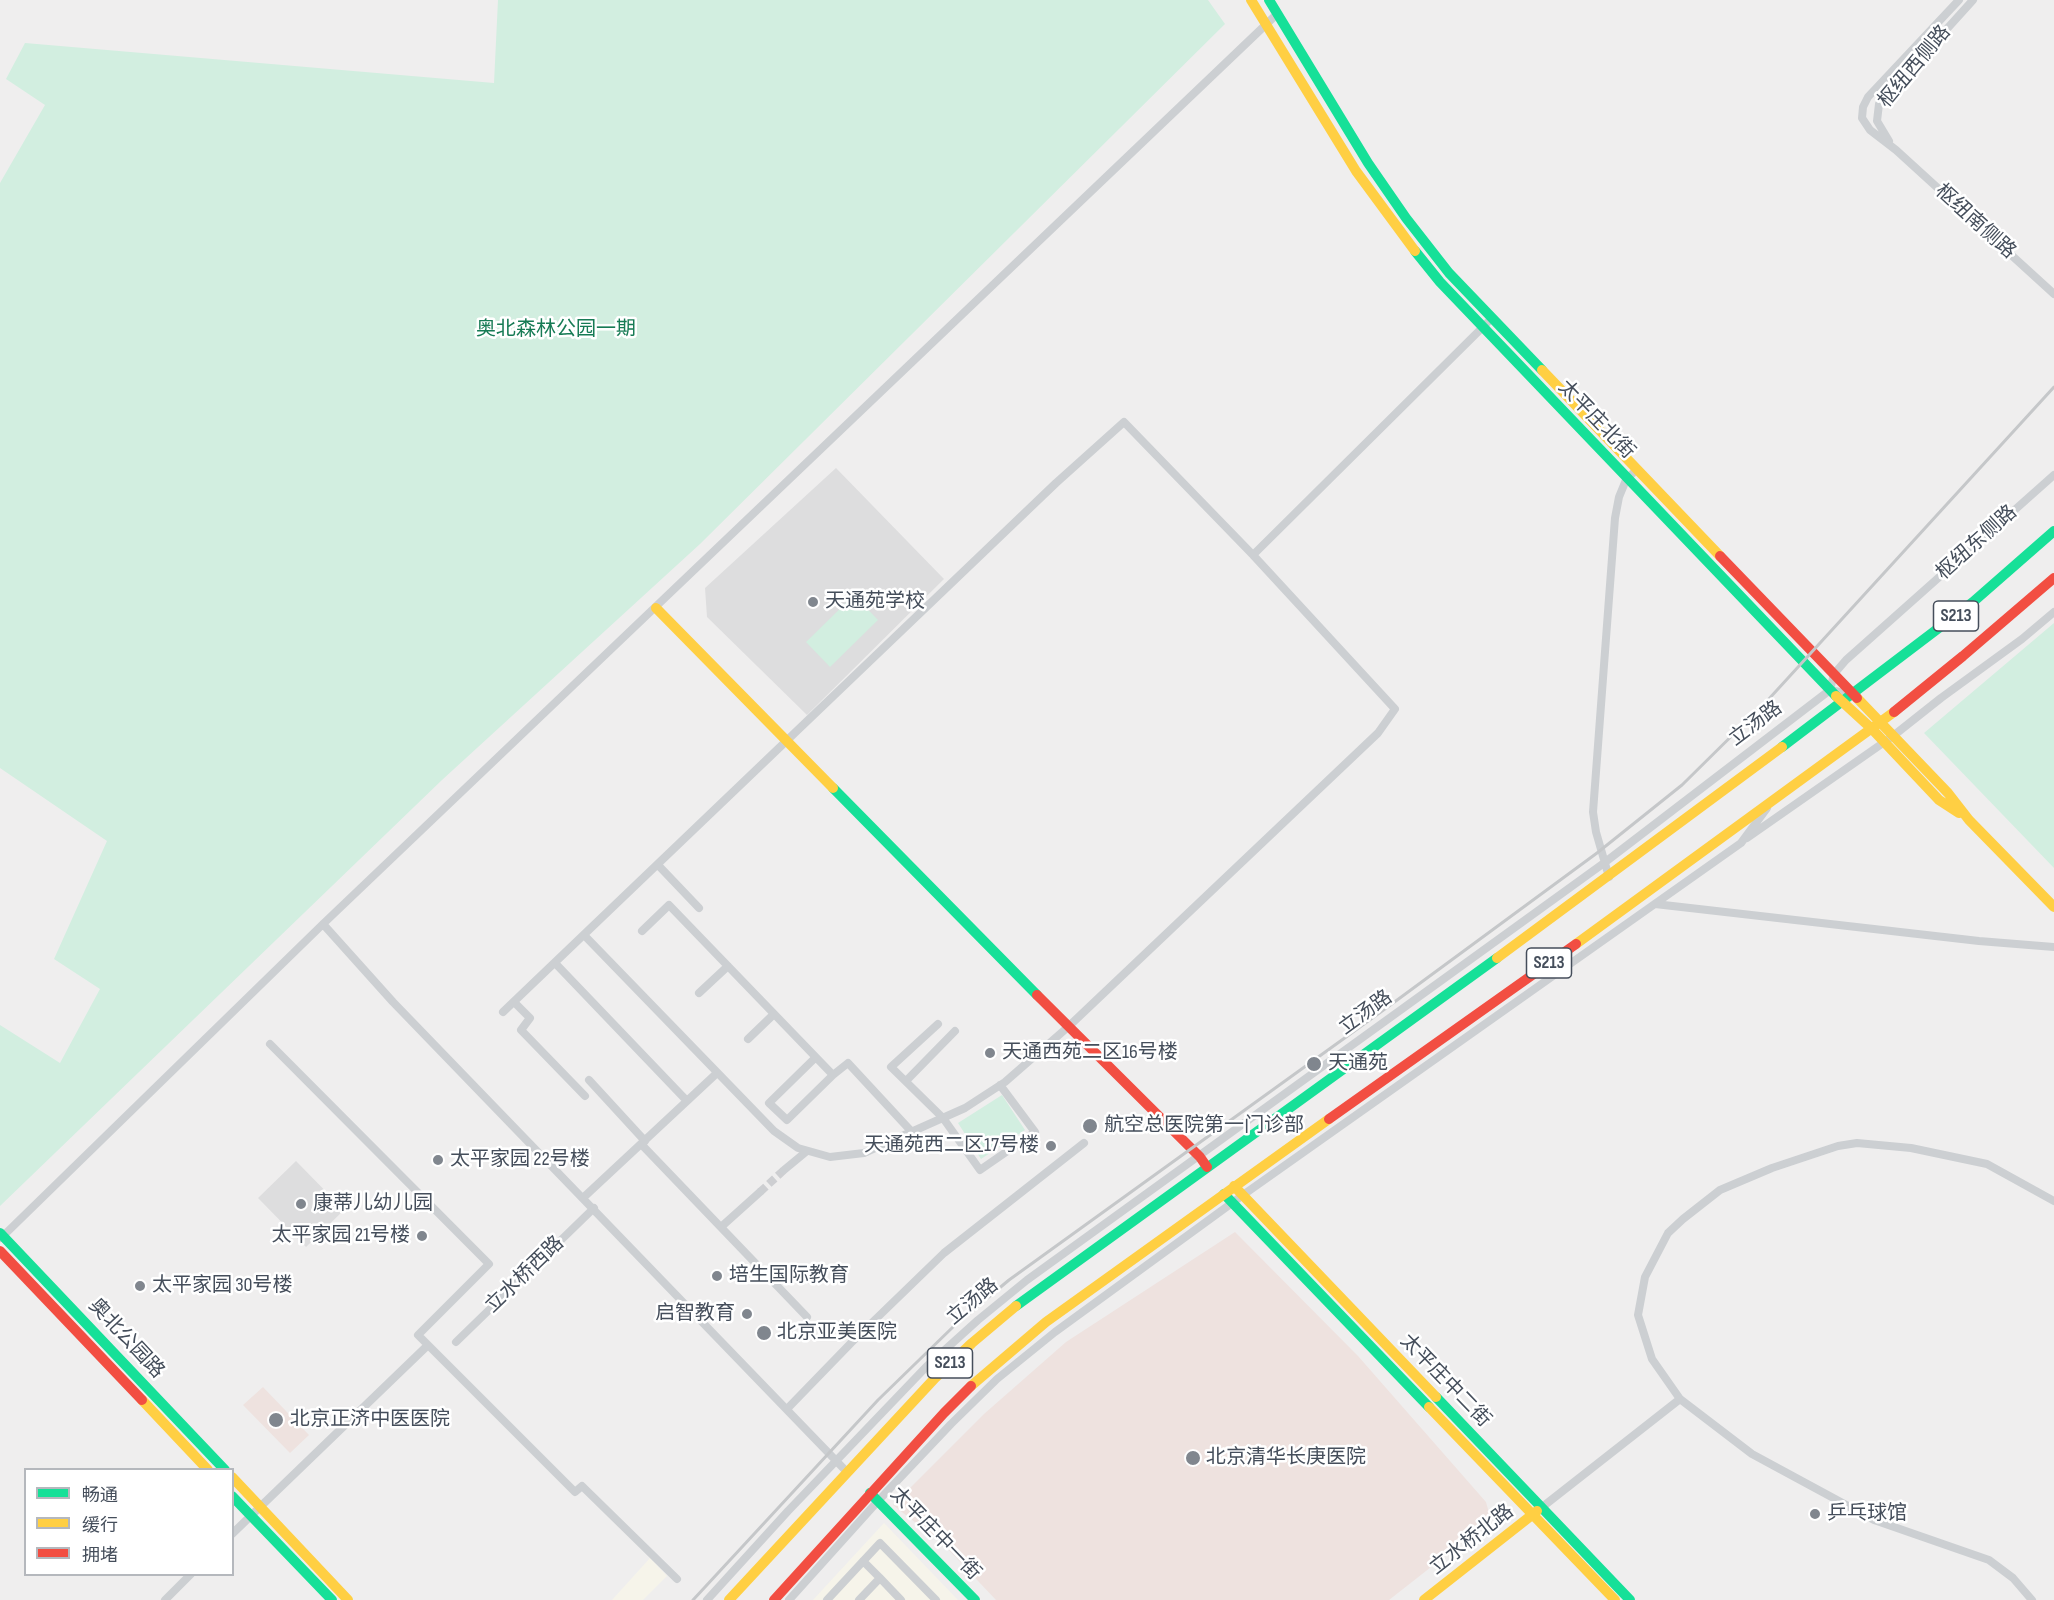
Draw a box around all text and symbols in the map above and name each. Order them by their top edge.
street label: 枢纽西侧路 [1874,21,1956,113]
street label: 枢纽南侧路 [1930,180,2020,264]
park label: 奥北森林公园一期 [476,318,636,342]
street label: 太平庄北街 [1553,376,1639,464]
street label: 枢纽东侧路 [1932,501,2022,585]
place label: 天通苑学校 [825,590,925,614]
marker: 天通苑学校 [806,595,820,609]
road number: S213 [1934,601,1978,631]
street label: 立汤路 [1725,696,1787,752]
road number: S213 [1526,948,1572,978]
street label: 立汤路 [1335,986,1397,1040]
place label: 天通西苑二区16号楼 [1002,1041,1178,1065]
marker: 天通西苑二区16号楼 [983,1046,997,1060]
place label: 天通苑 [1328,1052,1388,1076]
marker: 天通苑 [1305,1055,1323,1073]
place label: 航空总医院第一门诊部 [1104,1114,1304,1138]
marker: 航空总医院第一门诊部 [1081,1117,1099,1135]
place label: 天通苑西二区17号楼 [864,1134,1039,1158]
marker: 天通苑西二区17号楼 [1044,1139,1058,1153]
place label: 太平家园 22号楼 [450,1148,590,1172]
marker: 太平家园 22号楼 [431,1153,445,1167]
place label: 康蒂儿幼儿园 [313,1192,433,1216]
marker: 康蒂儿幼儿园 [294,1197,308,1211]
place label: 太平家园 21号楼 [272,1224,410,1248]
marker: 太平家园 21号楼 [415,1229,429,1243]
street label: 立水桥西路 [481,1232,569,1318]
place label: 培生国际教育 [729,1264,849,1288]
marker: 培生国际教育 [710,1269,724,1283]
place label: 太平家园 30号楼 [152,1274,292,1298]
street label: 立汤路 [942,1274,1004,1330]
marker: 太平家园 30号楼 [133,1279,147,1293]
street label: 奥北公园路 [83,1294,169,1384]
place label: 启智教育 [655,1302,735,1326]
marker: 启智教育 [740,1307,754,1321]
place label: 北京亚美医院 [777,1321,897,1345]
marker: 北京亚美医院 [755,1324,773,1342]
street label: 太平庄中二街 [1395,1330,1495,1432]
road number: S213 [928,1348,972,1378]
place label: 北京正济中医医院 [290,1408,450,1432]
marker: 北京正济中医医院 [267,1411,285,1429]
place label: 北京清华长庚医院 [1206,1446,1366,1470]
marker: 北京清华长庚医院 [1184,1449,1202,1467]
legend [24,1468,234,1576]
street label: 太平庄中一街 [885,1483,985,1585]
text: 畅通 [82,1485,118,1506]
street label: 立水桥北路 [1425,1500,1519,1580]
place label: 乒乓球馆 [1827,1502,1907,1526]
marker: 乒乓球馆 [1808,1507,1822,1521]
text: 缓行 [82,1515,118,1536]
text: 拥堵 [82,1545,118,1566]

